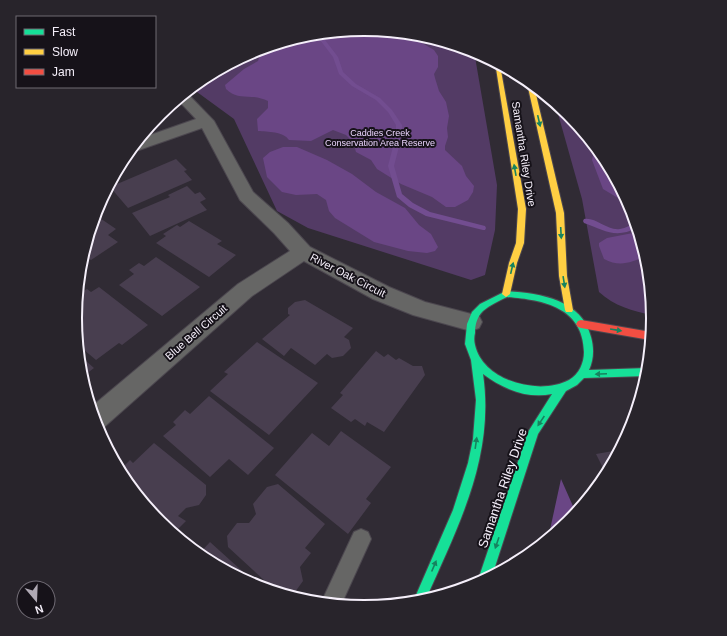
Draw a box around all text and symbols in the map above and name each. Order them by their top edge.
legend [16,16,156,88]
text: Fast [52,25,76,39]
text: Slow [52,45,78,59]
text: Jam [52,65,75,79]
street label: Samantha Riley Drive [510,101,538,207]
one-way arrow [536,114,542,127]
park label: Caddies Creek Conservation Area Reserve [325,128,435,148]
one-way arrow [512,164,518,176]
one-way arrow [558,227,564,240]
street label: River Oak Circuit [308,251,388,299]
one-way arrow [509,262,515,274]
one-way arrow [561,275,567,288]
street label: Blue Bell Circuit [163,302,229,362]
one-way arrow [610,327,622,333]
one-way arrow [594,371,607,377]
one-way arrow [537,416,545,426]
street label: Samantha Riley Drive [475,426,530,550]
one-way arrow [473,437,479,449]
one-way arrow [494,537,500,549]
one-way arrow [431,559,437,571]
north arrow [16,580,56,620]
text: N [33,602,45,616]

